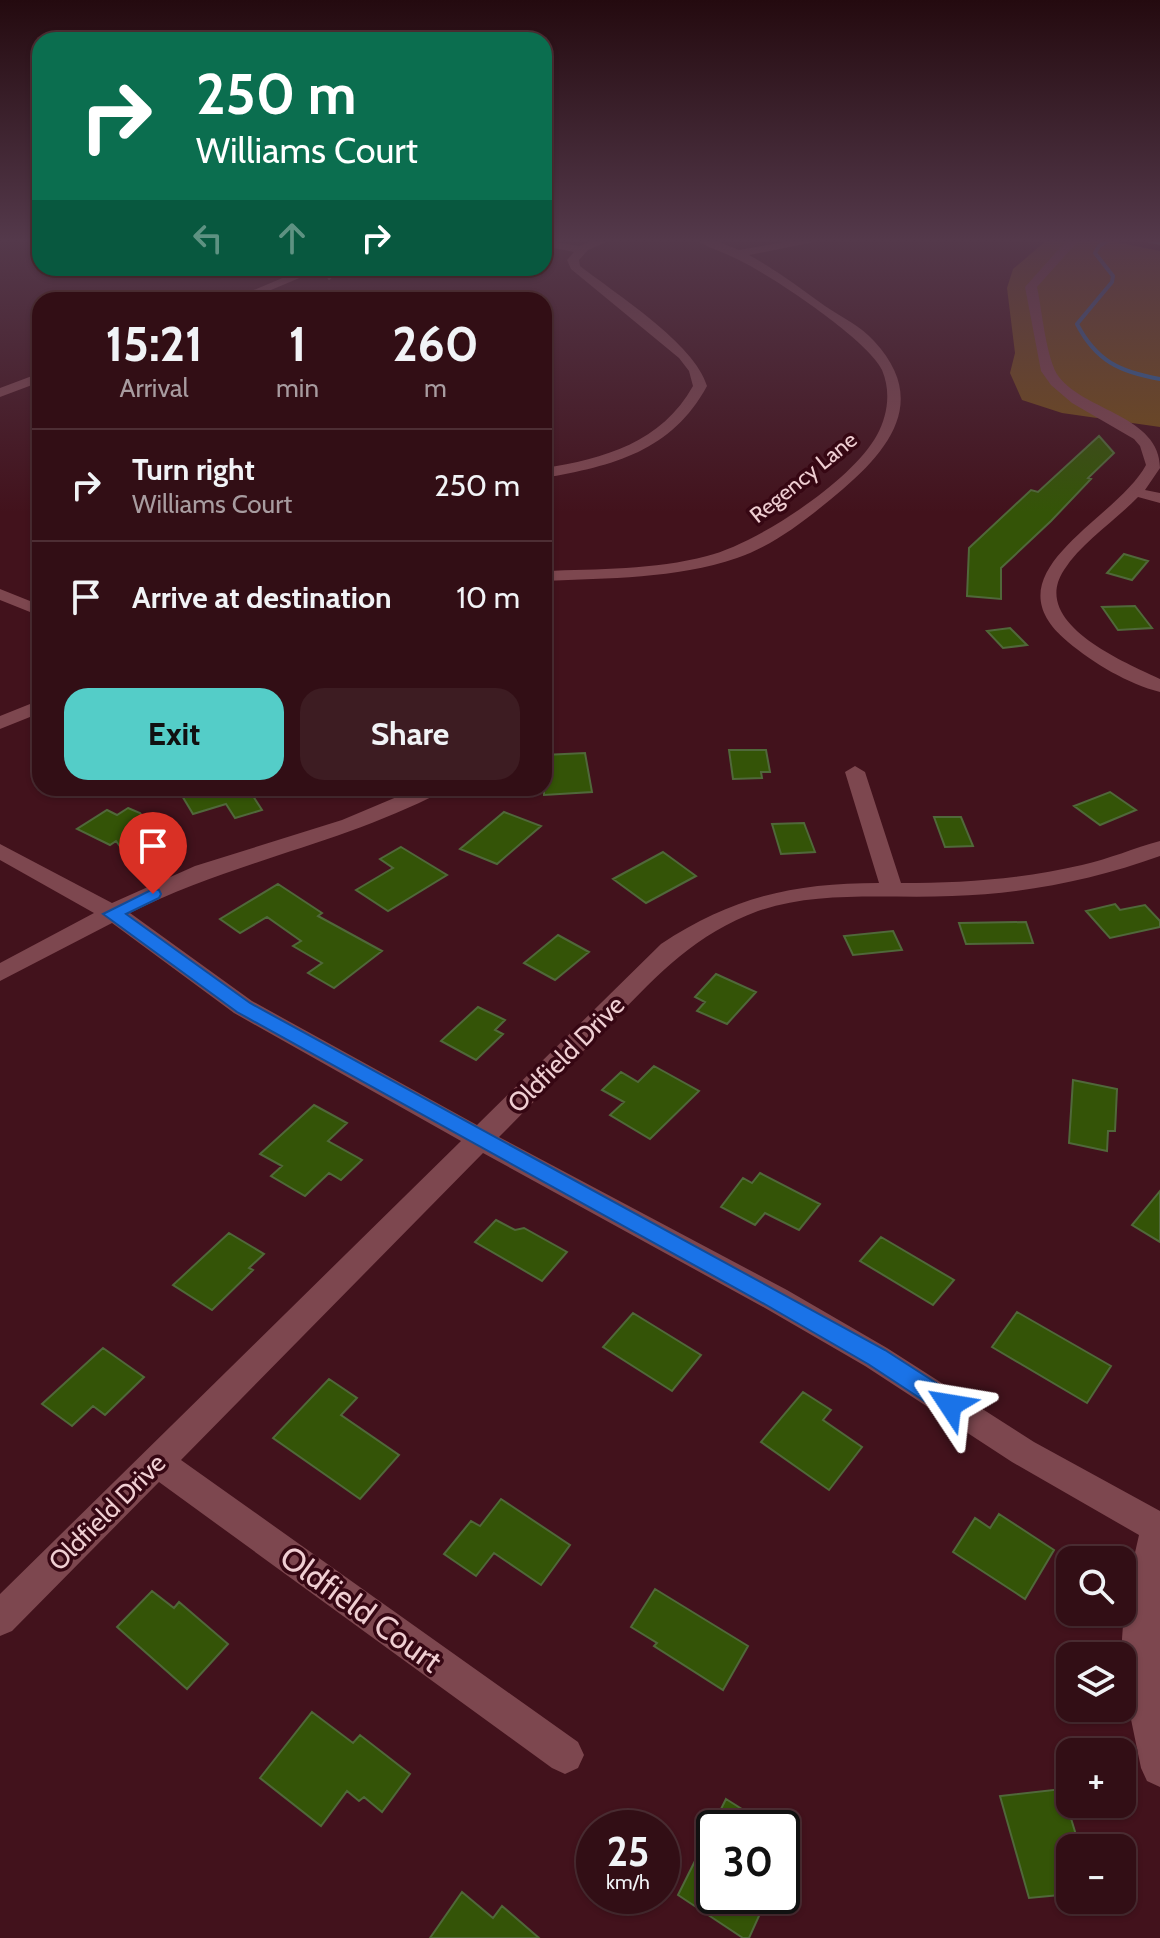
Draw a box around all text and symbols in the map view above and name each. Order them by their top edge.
text: 250 m [196,60,357,128]
icon: right [64,64,168,168]
text: Williams Court [196,128,418,172]
icon: left [186,216,230,260]
icon: ahead [270,216,314,260]
icon: right [354,216,398,260]
text: 15:21 [105,315,203,373]
text: 1 [289,315,306,373]
text: 260 [392,315,479,373]
text: Arrival [119,372,189,404]
text: min [276,372,319,404]
text: m [424,372,447,404]
street label: Regency Lane [744,426,862,529]
text: Turn right [132,451,255,488]
icon: right [64,463,108,507]
text: 250 m [434,467,520,504]
text: Williams Court [132,488,292,520]
icon: arrive [64,575,108,619]
text: Arrive at destination [132,579,392,616]
text: 10 m [456,579,520,616]
button: Exit [64,688,284,780]
button: Share [300,688,520,780]
pin [119,812,187,894]
icon: arrive [131,824,175,868]
street label: Oldfield Drive [501,989,631,1119]
position arrow [908,1363,992,1447]
street label: Oldfield Drive [42,1447,172,1577]
street label: Oldfield Court [273,1537,450,1680]
map controls [1056,1546,1136,1914]
button: search [1056,1546,1136,1626]
button: layers [1056,1642,1136,1722]
button: + [1056,1738,1136,1818]
speed limit sign: 30 [696,1810,800,1914]
text: 25 [607,1827,649,1876]
button: − [1056,1834,1136,1914]
text: km/h [606,1870,650,1894]

